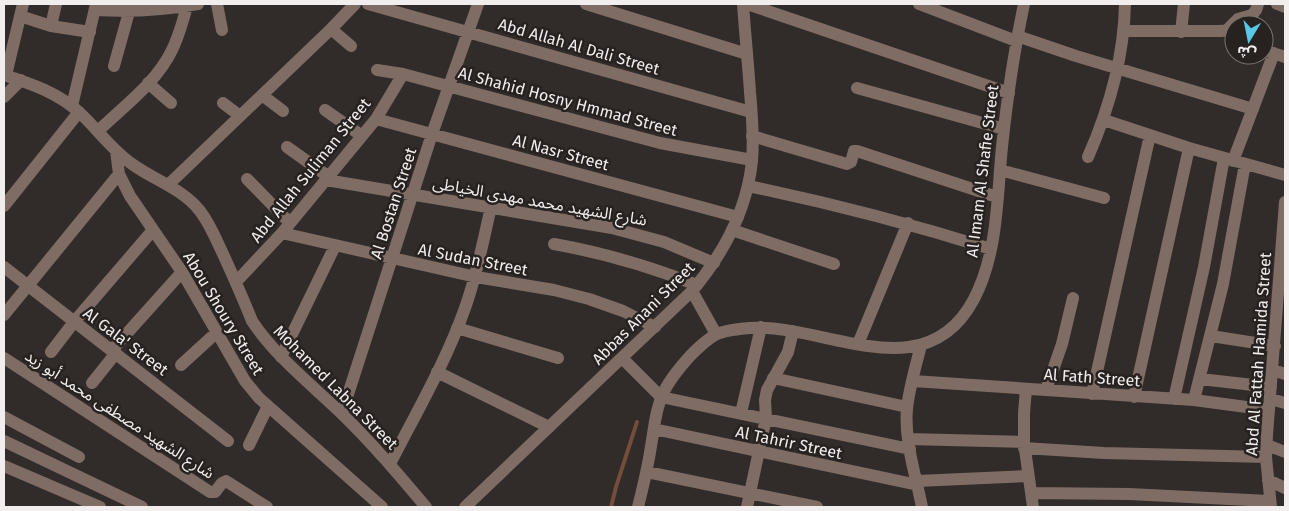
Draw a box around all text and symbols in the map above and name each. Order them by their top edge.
street label: Abd Allah Al Dali Street [496,14,662,79]
north arrow [1224,15,1274,65]
text: ش [1236,42,1258,62]
street label: Al Shahid Hosny Hmmad Street [456,63,680,140]
street label: Al Imam Al Shafie Street [962,84,1003,258]
street label: Abd Allah Suliman Street [246,94,375,246]
street label: Al Nasr Street [511,131,611,175]
street label: Al Bostan Street [367,145,421,261]
street label: شارع الشهيد محمد مهدى الخياطى [431,173,649,233]
street label: Al Sudan Street [416,240,530,279]
street label: Abou Shoury Street [179,248,268,378]
street label: Abd Al Fattah Hamida Street [1242,252,1275,456]
street label: Abbas Anani Street [588,258,699,369]
street label: Al Gala' Street [80,303,172,380]
street label: Mohamed Labna Street [270,321,402,454]
street label: شارع الشهيد مصطفى محمد أبو زيد [20,346,218,485]
street label: Al Fath Street [1043,365,1141,390]
street label: Al Tahrir Street [734,422,844,463]

